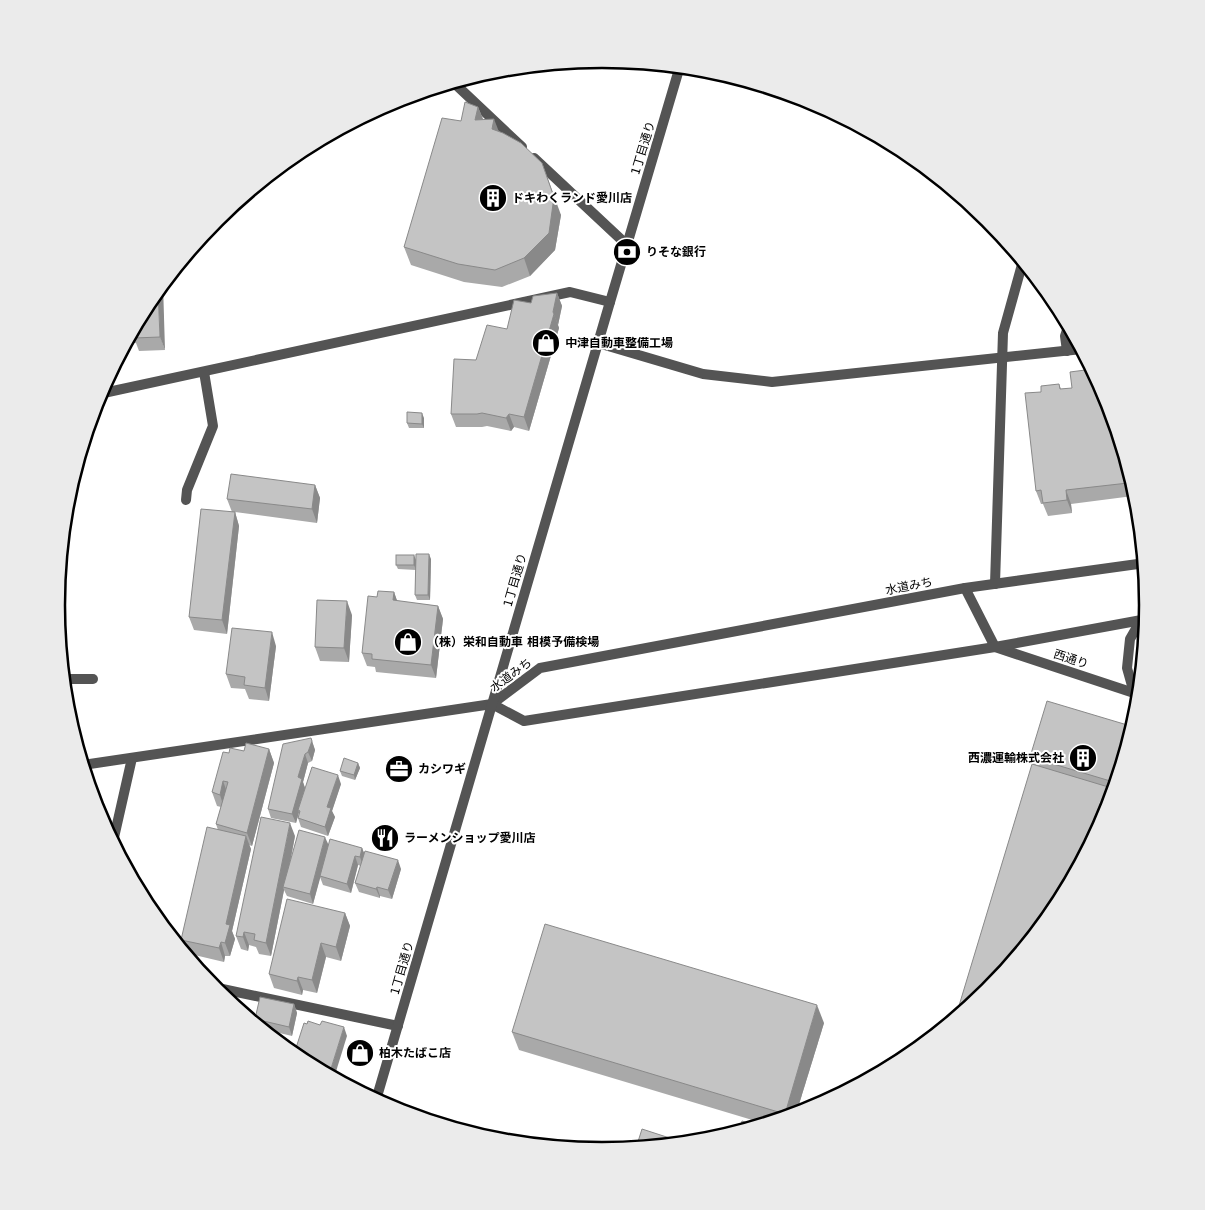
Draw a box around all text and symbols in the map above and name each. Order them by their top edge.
street label: 1丁目通り [628,119,658,177]
building icon: ドキわくランド愛川店 [478,183,508,213]
place label: ドキわくランド愛川店 [512,191,632,205]
bank icon: りそな銀行 [612,237,642,267]
place label: りそな銀行 [646,245,706,259]
shop icon: 中津自動車整備工場 [531,328,561,358]
place label: 中津自動車整備工場 [565,336,673,350]
street label: 1丁目通り [501,551,529,609]
street label: 水道みち [884,575,934,597]
shop icon: （株）栄和自動車 相模予備検場 [393,627,423,657]
place label: （株）栄和自動車 相模予備検場 [427,635,599,649]
street label: 西通り [1052,647,1090,671]
street label: 水道みち [487,655,535,695]
building icon: 西濃運輸株式会社 [1068,743,1098,773]
place label: 西濃運輸株式会社 [968,751,1064,765]
office icon: カシワギ [384,754,414,784]
place label: カシワギ [418,762,466,776]
restaurant icon: ラーメンショップ愛川店 [370,823,400,853]
place label: ラーメンショップ愛川店 [404,831,536,845]
street label: 1丁目通り [388,939,416,997]
shop icon: 柏木たばこ店 [345,1038,375,1068]
place label: 柏木たばこ店 [379,1046,451,1060]

